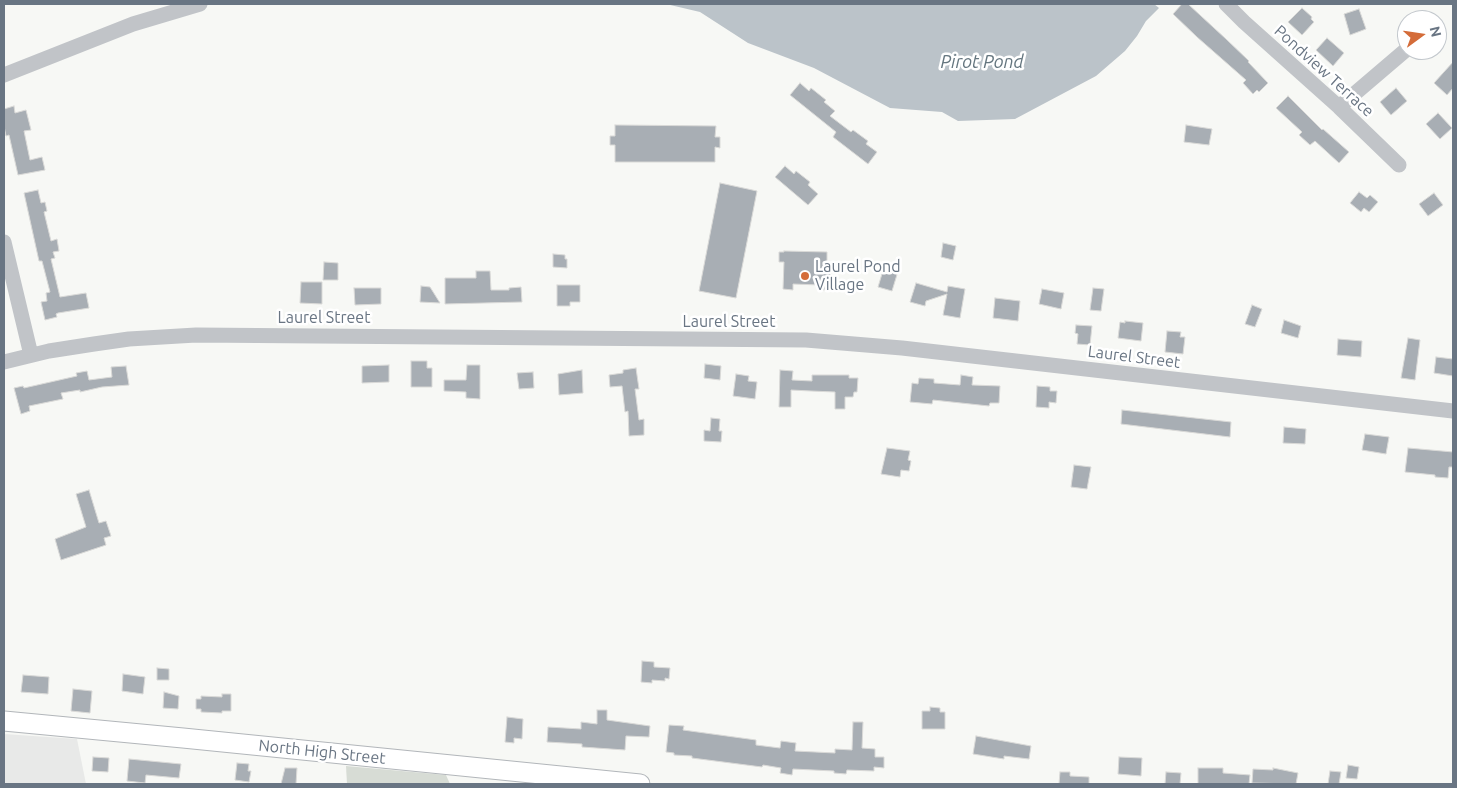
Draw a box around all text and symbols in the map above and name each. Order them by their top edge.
north arrow [1397,10,1447,60]
street label: Pondview Terrace [1270,21,1378,121]
text: N [1427,25,1445,39]
water label: Pirot Pond [940,51,1024,73]
place label: Laurel Pond Village [815,257,901,295]
marker: Laurel Pond Village [799,270,811,282]
street label: Laurel Street [278,308,370,328]
street label: Laurel Street [683,312,775,332]
street label: Laurel Street [1087,342,1181,372]
street label: North High Street [258,736,386,768]

